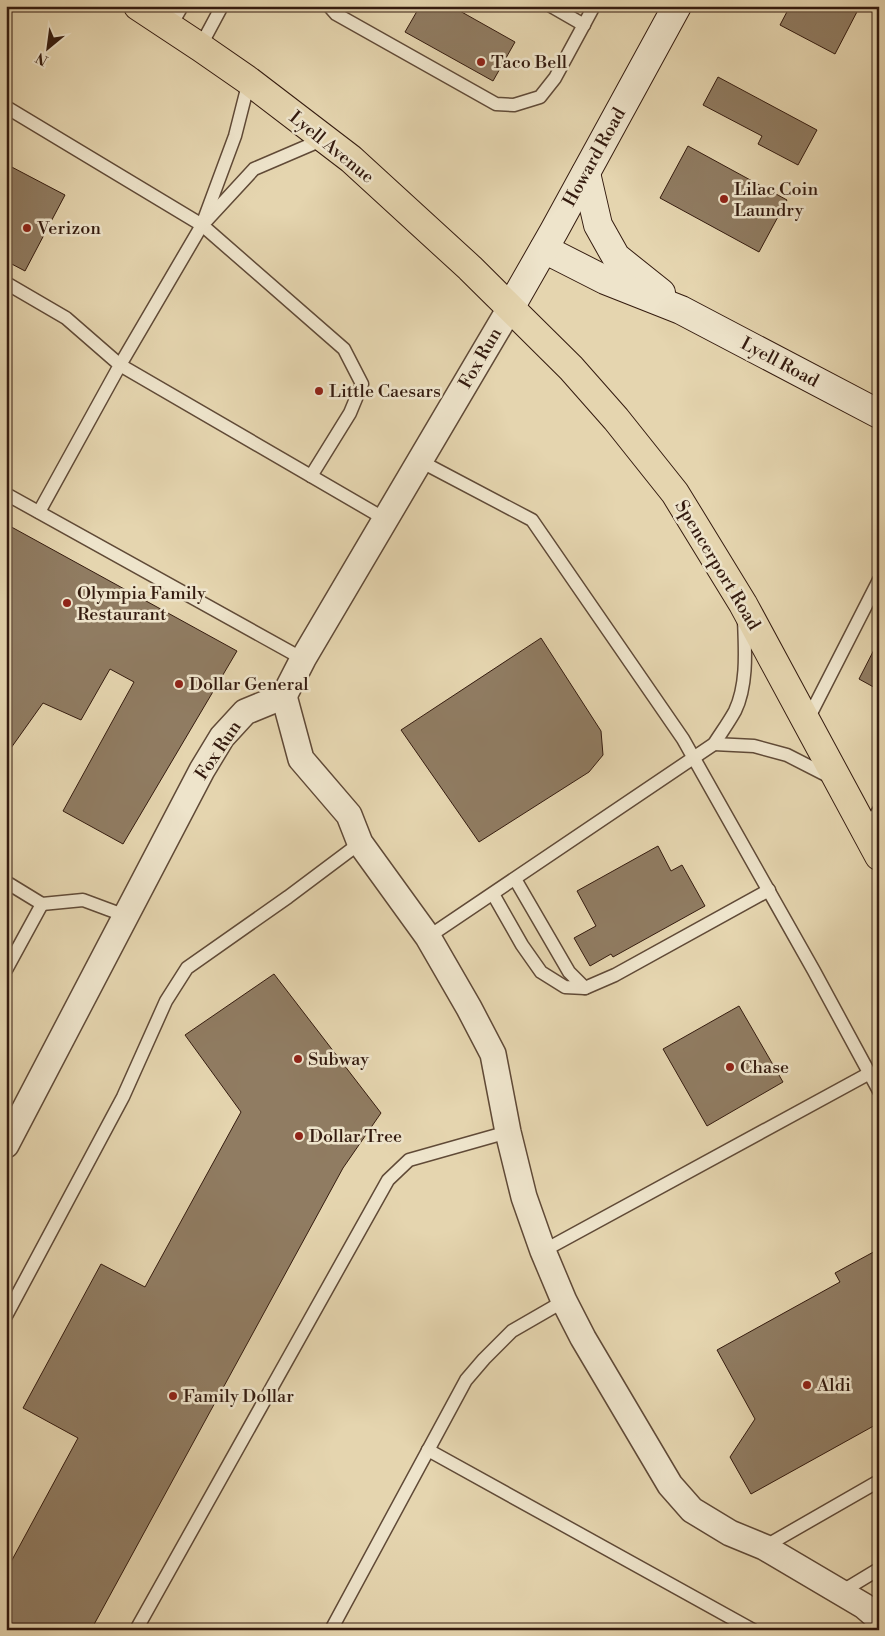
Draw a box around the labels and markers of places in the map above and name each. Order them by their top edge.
place label: Taco Bell [491,51,568,74]
marker: Taco Bell [475,56,487,68]
place label: Lilac Coin Laundry [734,178,819,222]
marker: Lilac Coin Laundry [718,193,730,205]
place label: Verizon [36,217,101,240]
marker: Verizon [21,222,33,234]
place label: Little Caesars [329,380,441,403]
marker: Little Caesars [313,385,325,397]
place label: Olympia Family Restaurant [77,582,206,626]
marker: Olympia Family Restaurant [61,597,73,609]
place label: Dollar General [189,673,309,696]
marker: Dollar General [173,678,185,690]
place label: Subway [308,1048,369,1071]
marker: Subway [292,1053,304,1065]
place label: Chase [740,1056,789,1079]
marker: Chase [724,1061,736,1073]
place label: Dollar Tree [309,1125,402,1148]
marker: Dollar Tree [293,1130,305,1142]
place label: Aldi [816,1374,851,1397]
marker: Aldi [801,1379,813,1391]
place label: Family Dollar [183,1385,294,1408]
marker: Family Dollar [167,1390,179,1402]

